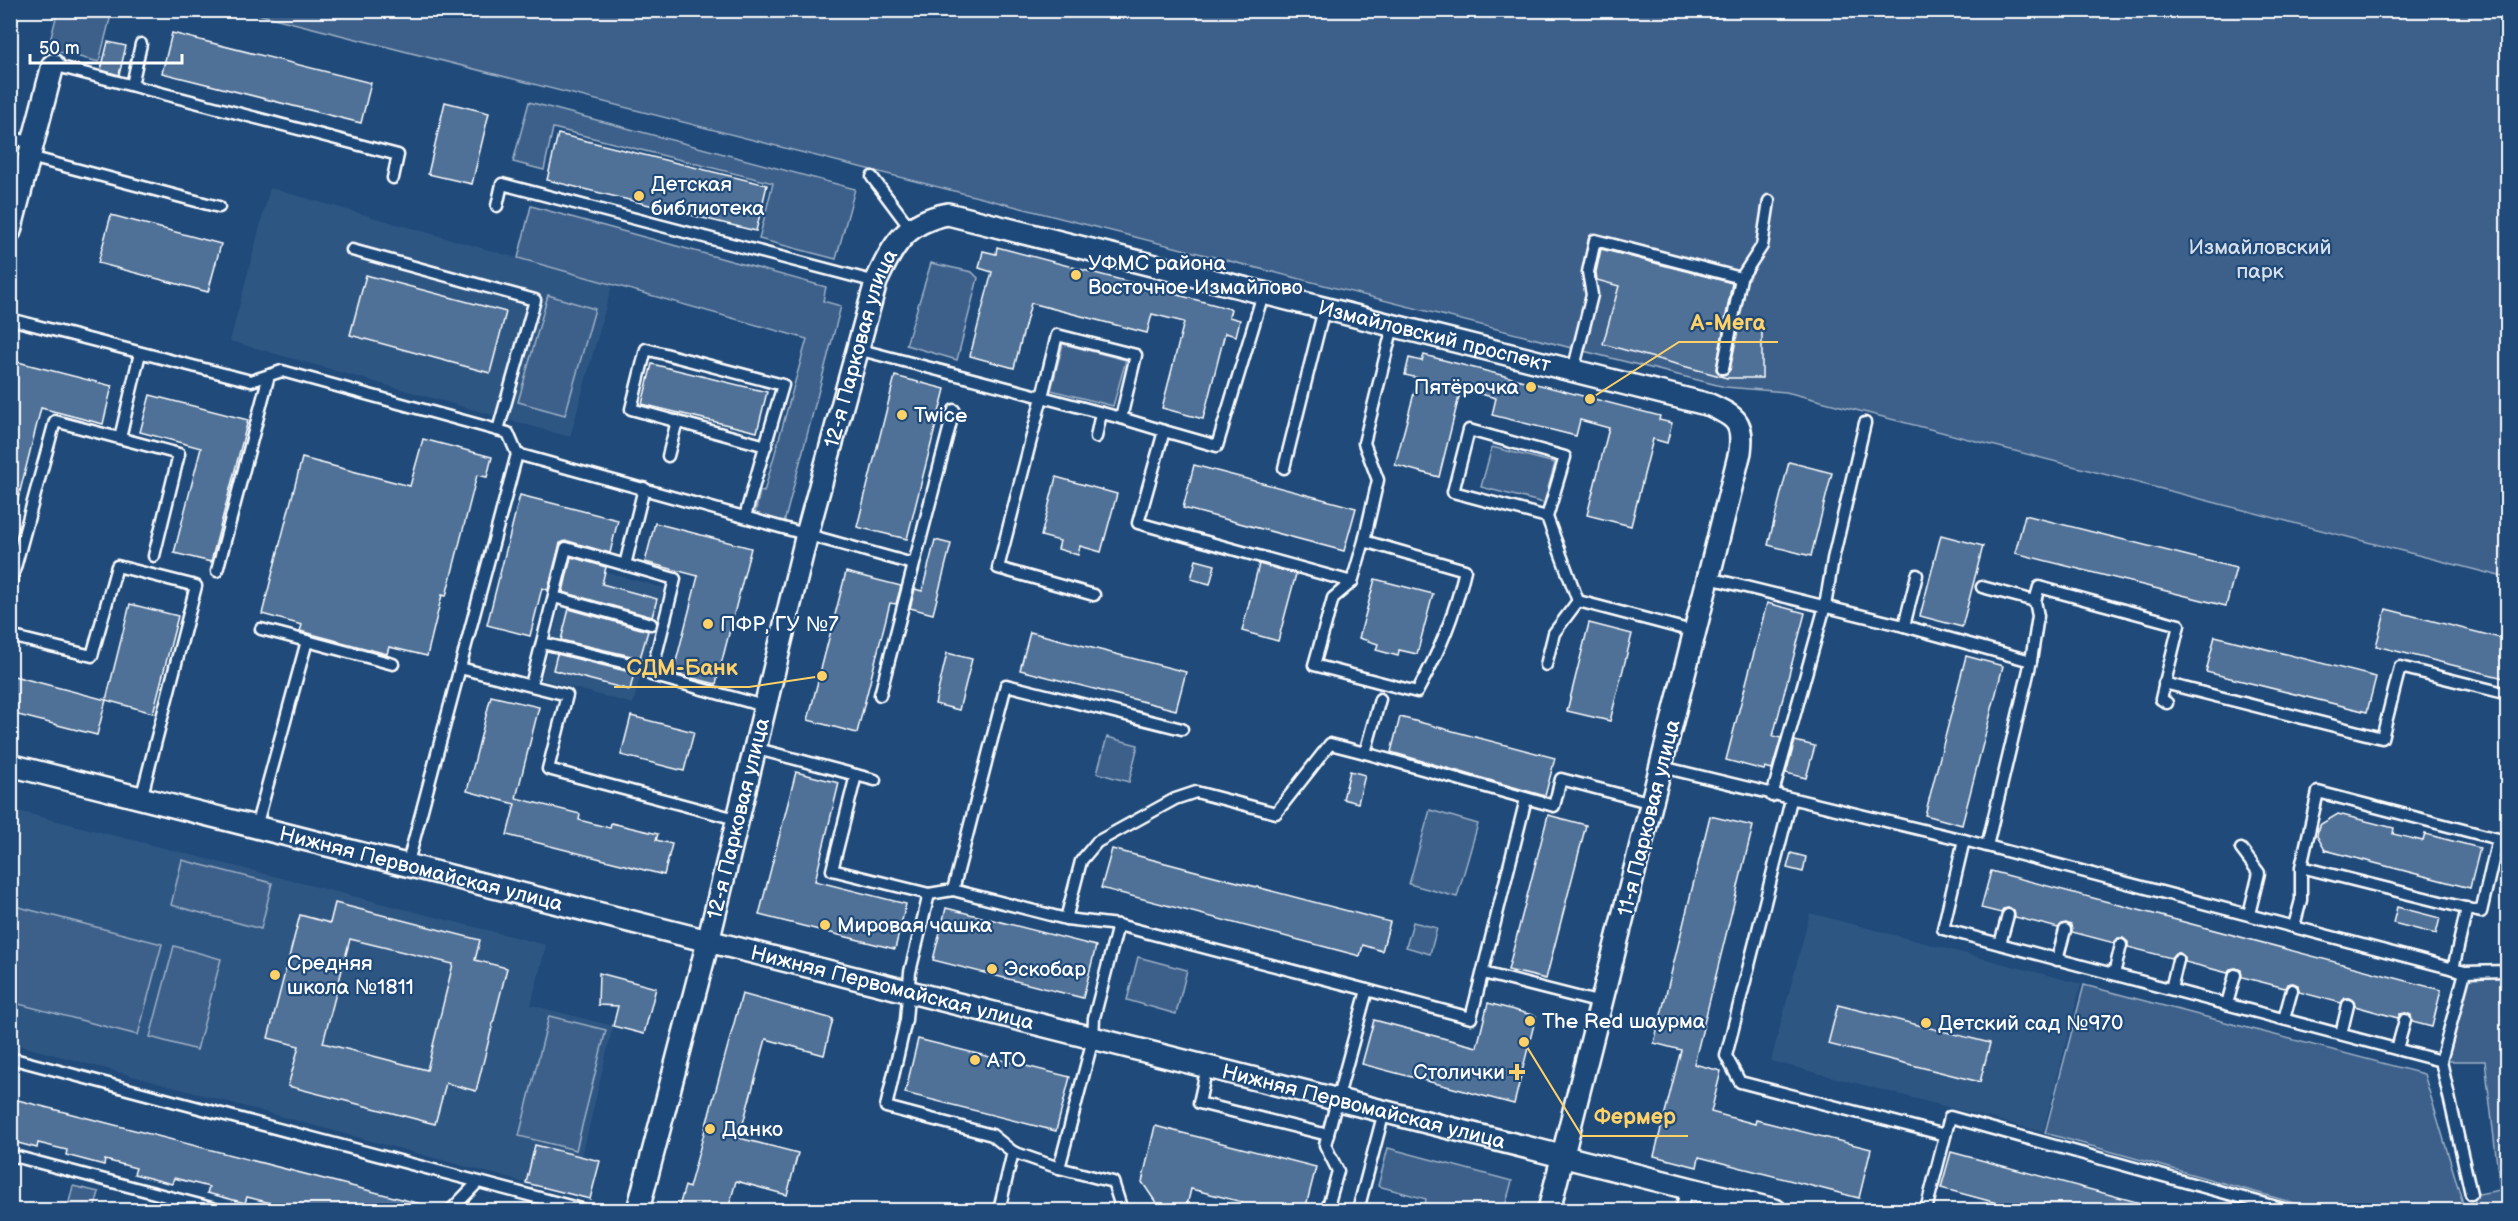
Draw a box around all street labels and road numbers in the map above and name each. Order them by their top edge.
street label: 12-я Парковая улица [819,244,903,450]
street label: Измайловский проспект [1316,295,1554,377]
street label: 12-я Парковая улица [701,715,775,922]
street label: 11-я Парковая улица [1612,716,1686,919]
street label: Нижняя Первомайская улица [277,821,566,917]
street label: Нижняя Первомайская улица [748,940,1037,1035]
street label: Нижняя Первомайская улица [1219,1059,1509,1154]

